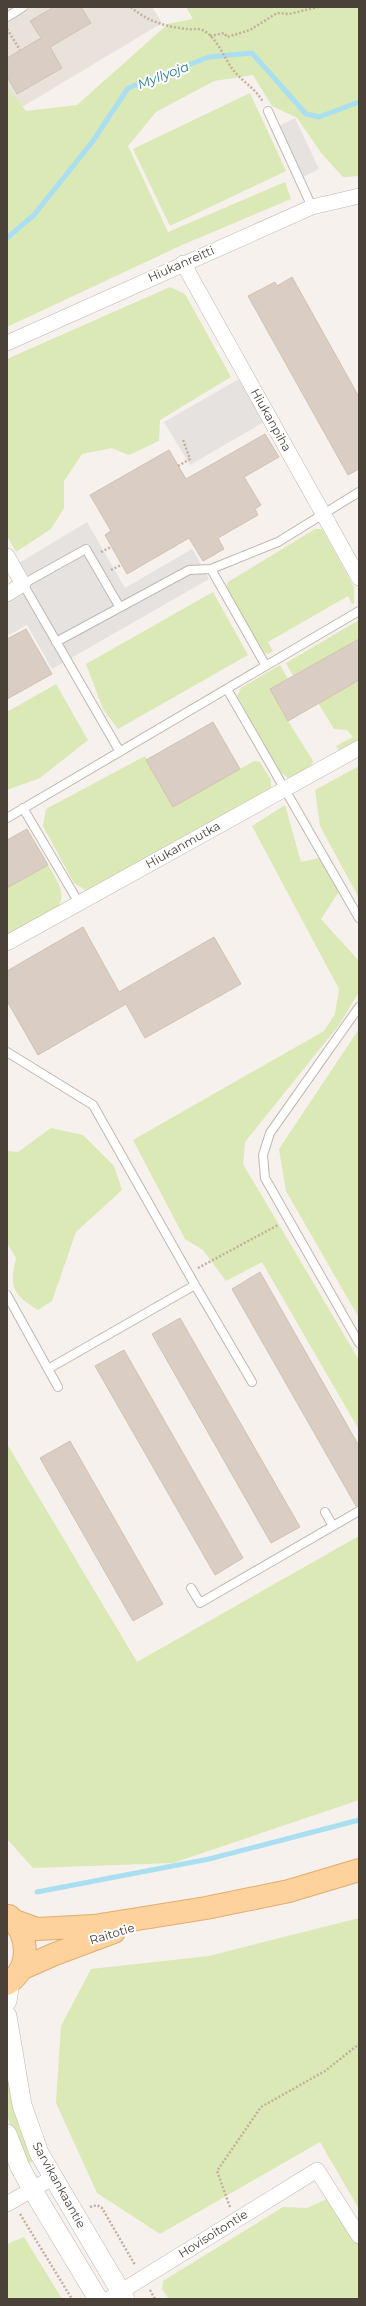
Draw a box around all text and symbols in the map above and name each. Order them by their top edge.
water label: Myllyoja [135,58,191,92]
street label: Hiukanreitti [145,242,216,285]
street label: Hiukanpiha [248,386,295,454]
street label: Hiukanmutka [143,818,223,871]
street label: Raitotie [88,1920,136,1947]
street label: Sarvikankaantie [30,2139,89,2230]
street label: Hovisoitontie [175,2206,250,2261]

